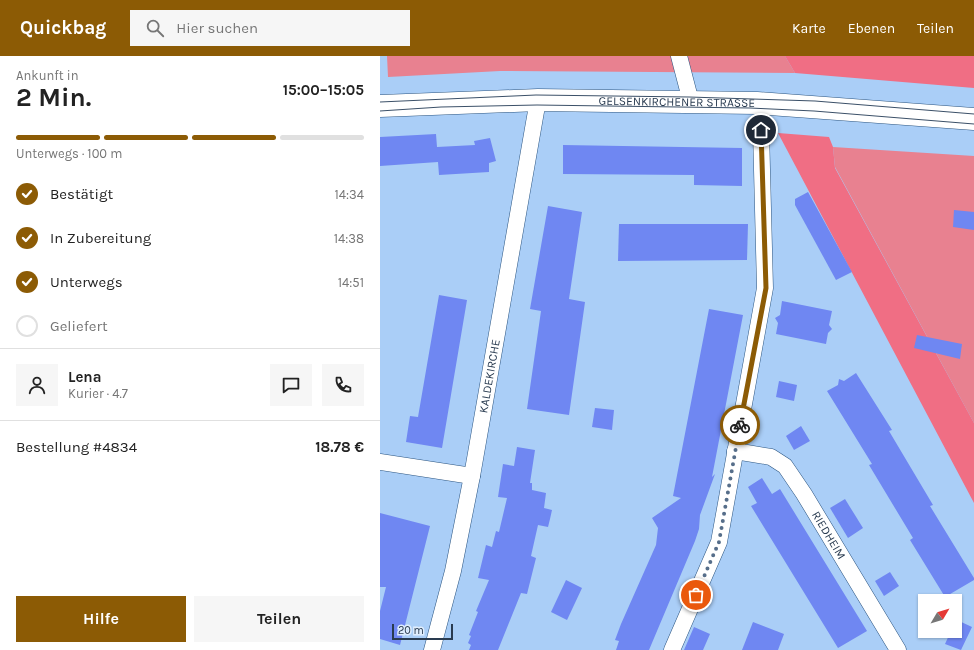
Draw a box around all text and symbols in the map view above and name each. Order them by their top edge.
search box [130,10,410,46]
text: Quickbag [20,17,106,39]
icon: search [144,17,166,39]
text: Hier suchen [176,19,258,37]
text: Karte [792,20,826,37]
text: Ebenen [848,20,895,37]
text: Teilen [917,20,954,37]
text: Ankunft in [16,68,79,83]
text: 15:00–15:05 [283,81,364,99]
text: 2 Min. [16,82,91,113]
street label: GELSENKIRCHENER STRASSE [599,94,755,110]
pin [744,113,778,147]
icon: home [750,119,772,141]
text: Unterwegs · 100 m [16,146,122,161]
icon: check [16,183,38,205]
text: Bestätigt [50,185,113,203]
text: 14:34 [335,187,364,202]
icon: check [16,227,38,249]
text: In Zubereitung [50,229,151,247]
text: 14:38 [334,231,364,246]
icon: check [16,271,38,293]
text: Unterwegs [50,273,123,291]
text: 14:51 [338,275,364,290]
text: Geliefert [50,317,108,335]
street label: KALDEKIRCHE [476,338,503,414]
button: person [16,364,58,406]
button: chat [270,364,312,406]
button: phone [322,364,364,406]
text: Lena [68,368,101,386]
text: Kurier · 4.7 [68,386,128,401]
courier [720,405,760,445]
icon: bike [729,414,751,436]
text: Bestellung #4834 [16,438,137,456]
text: 18.78 € [315,438,364,456]
street label: RIEDHEIM [809,509,849,562]
pin [679,578,713,612]
icon: bag [685,584,707,606]
north arrow [918,594,962,638]
map controls [918,594,962,638]
button: Hilfe [16,596,186,642]
button: Teilen [194,596,364,642]
scale bar [392,622,453,641]
text: 20 m [398,624,424,637]

